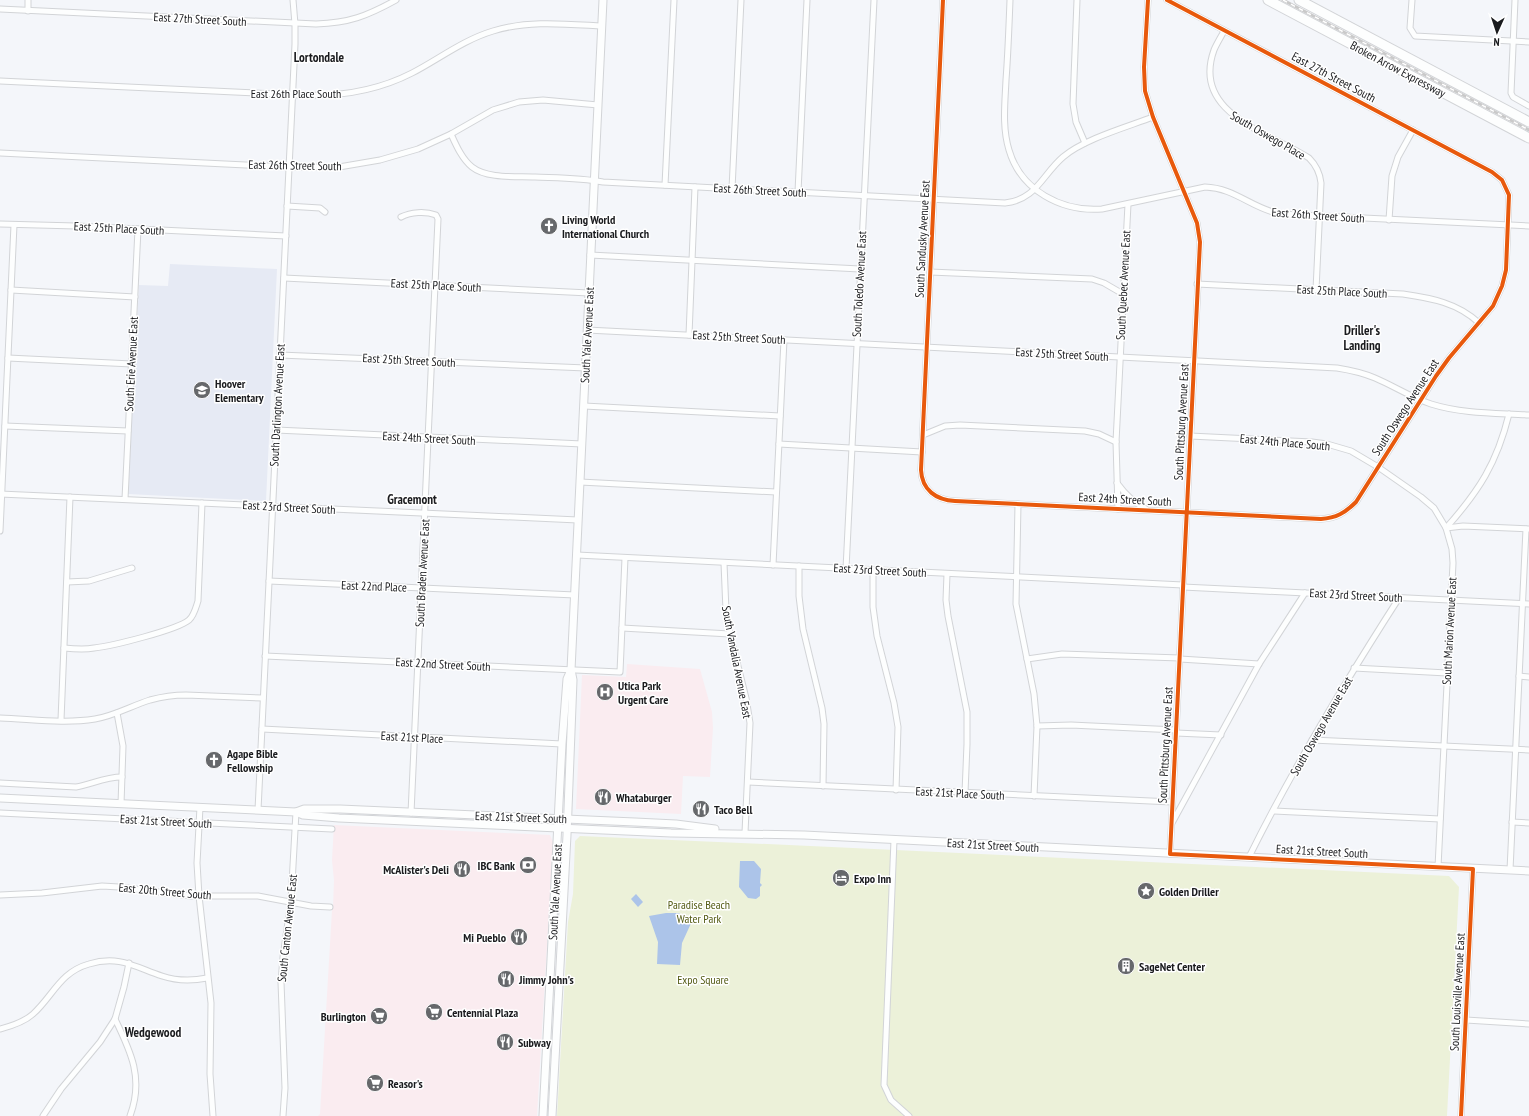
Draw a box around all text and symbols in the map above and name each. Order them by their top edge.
street label: East 27th Street South [153,9,247,29]
north arrow [1477,12,1517,52]
text: N [1493,35,1500,49]
street label: Broken Arrow Expressway [1348,38,1449,101]
district label: Lortondale [294,49,345,66]
street label: East 27th Street South [1289,49,1379,105]
street label: East 26th Place South [251,86,341,101]
street label: South Oswego Place [1228,107,1308,163]
street label: East 26th Street South [248,157,342,173]
street label: South Sandusky Avenue East [911,179,933,298]
street label: East 26th Street South [713,180,807,200]
street label: East 26th Street South [1271,204,1365,226]
place label: Living World International Church [562,212,649,241]
church icon: Living World International Church [539,216,559,236]
street label: East 25th Place South [73,218,165,238]
street label: South Quebec Avenue East [1113,229,1133,340]
street label: South Toledo Avenue East [849,230,869,337]
street label: East 25th Place South [390,275,482,295]
street label: East 25th Place South [1296,281,1388,301]
street label: South Yale Avenue East [577,286,597,383]
street label: South Erie Avenue East [121,315,141,412]
district label: Driller's Landing [1343,322,1381,354]
street label: East 25th Street South [692,327,786,347]
street label: South Darlington Avenue East [266,343,288,467]
street label: East 25th Street South [1015,344,1109,364]
street label: East 25th Street South [362,350,456,370]
street label: South Oswego Avenue East [1368,355,1442,458]
street label: South Pittsburg Avenue East [1170,363,1192,481]
place label: Hoover Elementary [215,376,264,405]
school or university icon: Hoover Elementary [192,380,212,400]
street label: East 24th Street South [382,428,476,448]
street label: East 24th Place South [1239,431,1331,453]
street label: East 24th Street South [1078,489,1172,509]
district label: Gracemont [387,491,437,508]
street label: East 23rd Street South [242,497,336,517]
street label: South Braden Avenue East [412,518,432,627]
street label: East 23rd Street South [833,560,927,580]
street label: South Marion Avenue East [1439,576,1459,685]
street label: East 22nd Place [341,577,407,595]
street label: East 23rd Street South [1309,585,1403,605]
street label: South Vandalia Avenue East [719,605,755,720]
street label: East 22nd Street South [395,654,491,674]
street label: South Oswego Avenue East [1287,673,1356,778]
place label: Utica Park Urgent Care [618,678,668,707]
hospital icon: Utica Park Urgent Care [595,682,615,702]
street label: South Pittsburg Avenue East [1154,686,1176,804]
street label: East 21st Place [380,728,444,746]
place label: Agape Bible Fellowship [226,746,278,775]
church icon: Agape Bible Fellowship [204,750,224,770]
street label: East 21st Place South [915,783,1005,803]
restaurant icon: Whataburger [593,787,613,807]
place label: Whataburger [615,790,672,805]
restaurant icon: Taco Bell [691,799,711,819]
place label: Taco Bell [714,802,752,817]
street label: East 21st Street South [475,808,567,826]
street label: East 21st Street South [120,811,212,831]
street label: East 21st Street South [947,835,1039,855]
street label: East 21st Street South [1276,841,1368,861]
street label: South Yale Avenue East [545,843,565,940]
bank icon: IBC Bank [518,855,538,875]
place label: IBC Bank [478,858,515,873]
restaurant icon: McAlister's Deli [452,859,472,879]
place label: McAlister's Deli [383,862,449,877]
hotel icon: Expo Inn [831,868,851,888]
place label: Expo Inn [854,871,891,886]
street label: South Canton Avenue East [274,873,300,983]
street label: East 20th Street South [118,879,212,903]
place icon: Golden Driller [1136,881,1156,901]
place label: Golden Driller [1159,884,1219,899]
park label: Paradise Beach Water Park [668,897,730,926]
restaurant icon: Mi Pueblo [509,927,529,947]
place label: Mi Pueblo [463,930,507,945]
street label: South Louisville Avenue East [1446,932,1468,1052]
building icon: SageNet Center [1116,956,1136,976]
place label: SageNet Center [1139,959,1205,974]
restaurant icon: Jimmy John's [496,969,516,989]
place label: Jimmy John's [518,972,574,987]
park label: Expo Square [677,972,729,987]
supermarket icon: Centennial Plaza [424,1002,444,1022]
place label: Centennial Plaza [447,1005,518,1020]
supermarket icon: Burlington [369,1006,389,1026]
place label: Burlington [321,1009,366,1024]
district label: Wedgewood [124,1024,181,1041]
restaurant icon: Subway [495,1032,515,1052]
place label: Subway [518,1035,551,1050]
supermarket icon: Reasor's [365,1073,385,1093]
place label: Reasor's [388,1076,423,1091]

